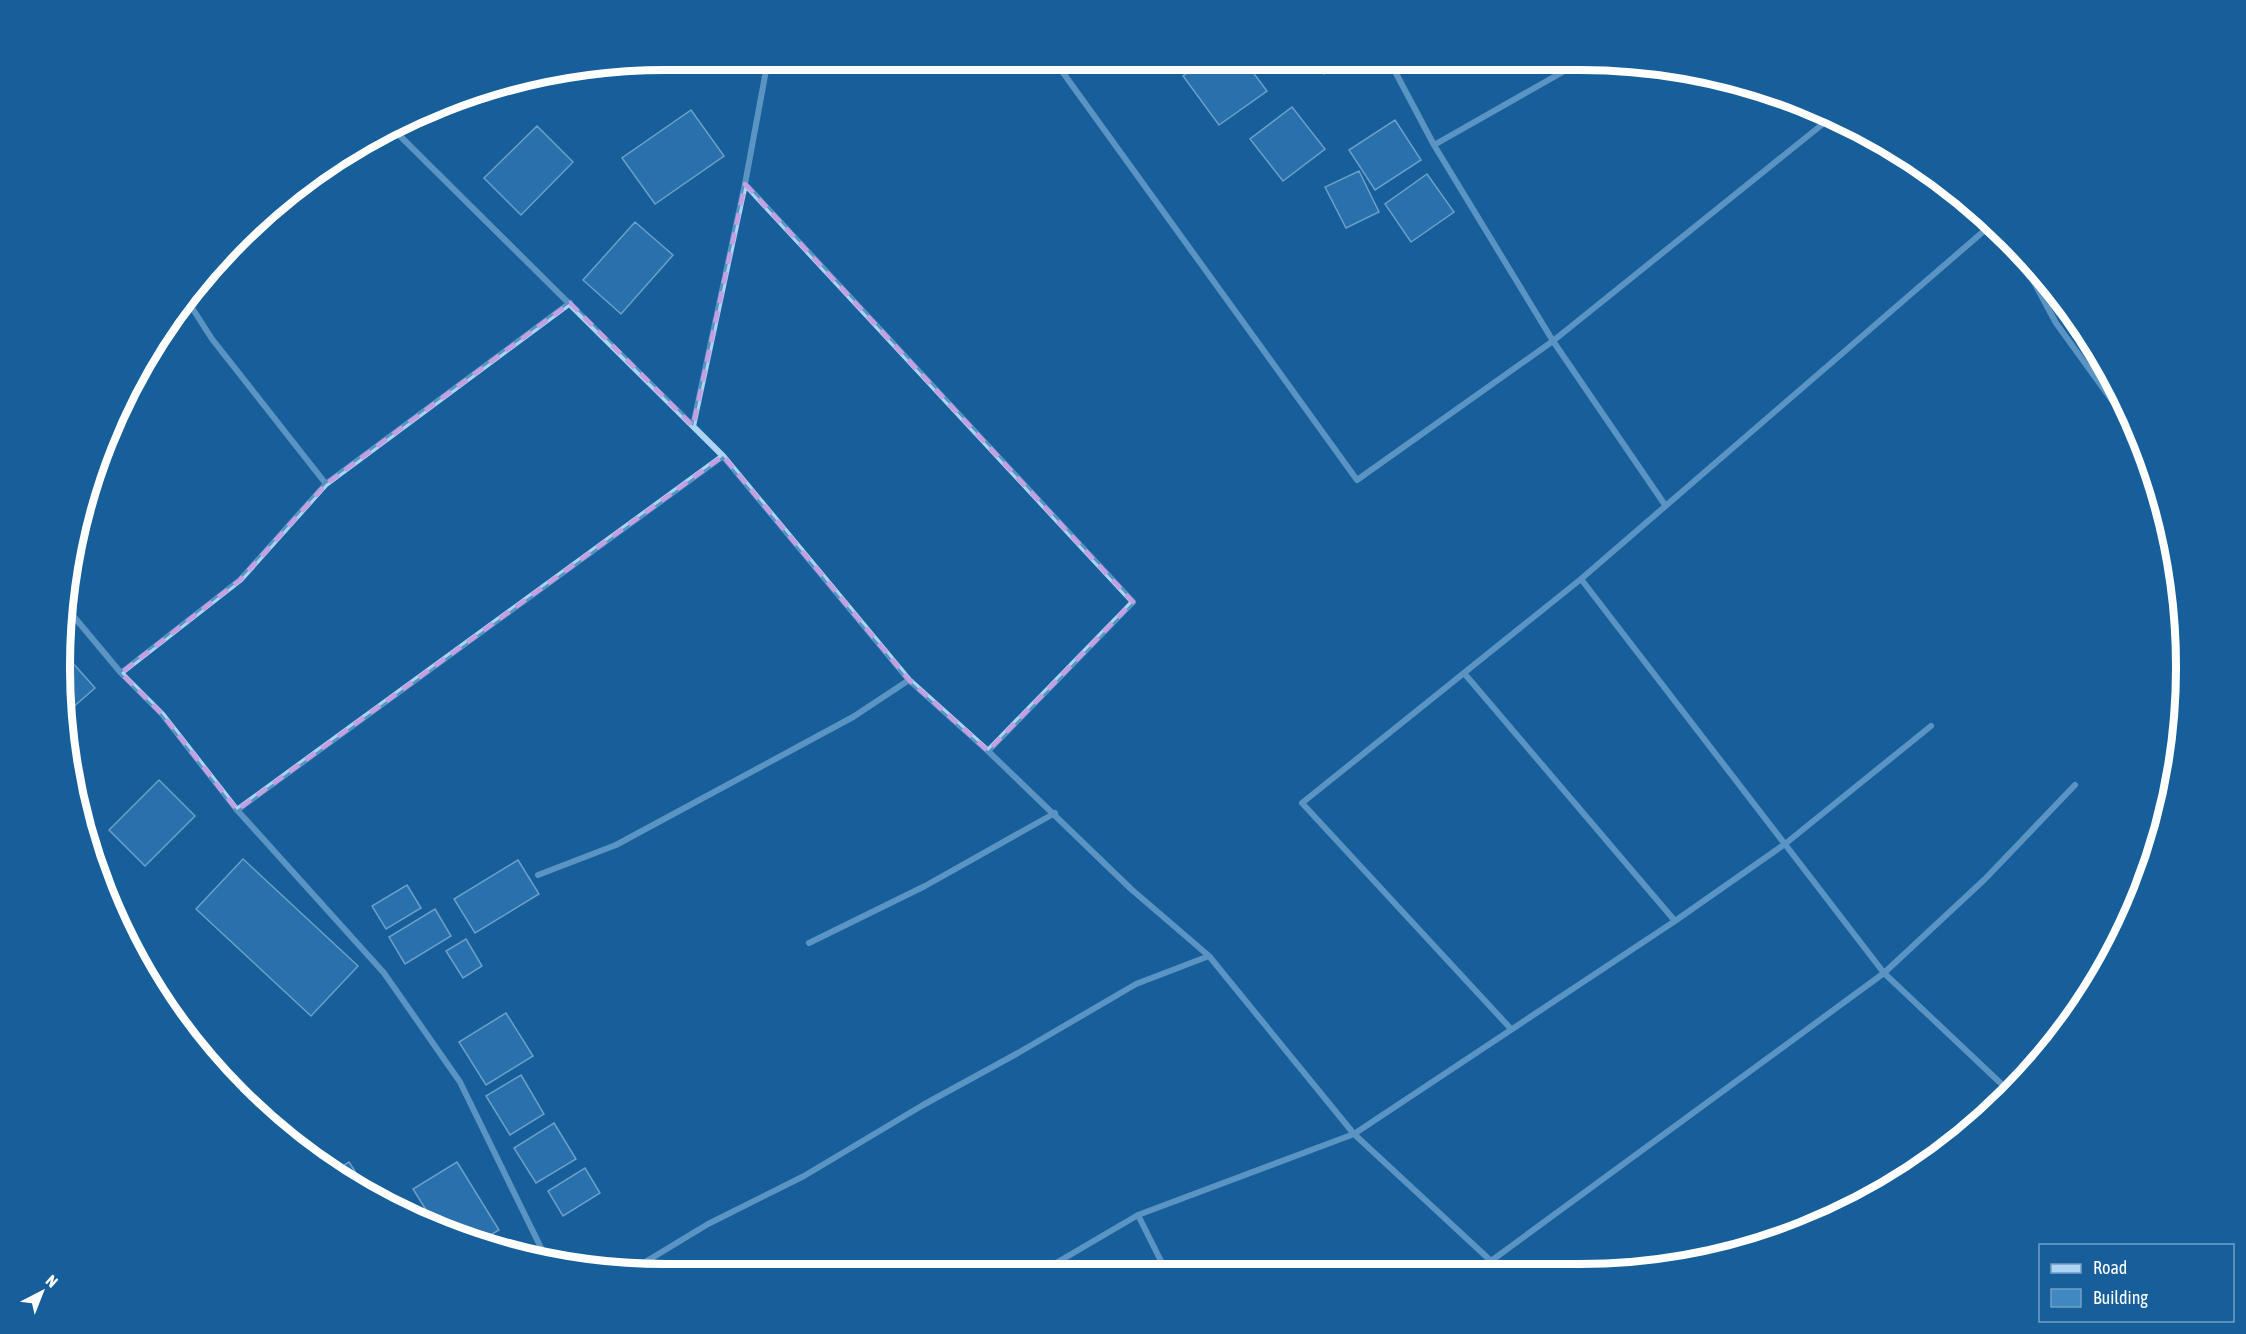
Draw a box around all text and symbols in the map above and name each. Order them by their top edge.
legend [2039,1244,2234,1322]
text: Road [2093,1257,2127,1278]
north arrow [12,1262,72,1322]
text: N [43,1271,62,1291]
text: Building [2093,1287,2148,1308]

